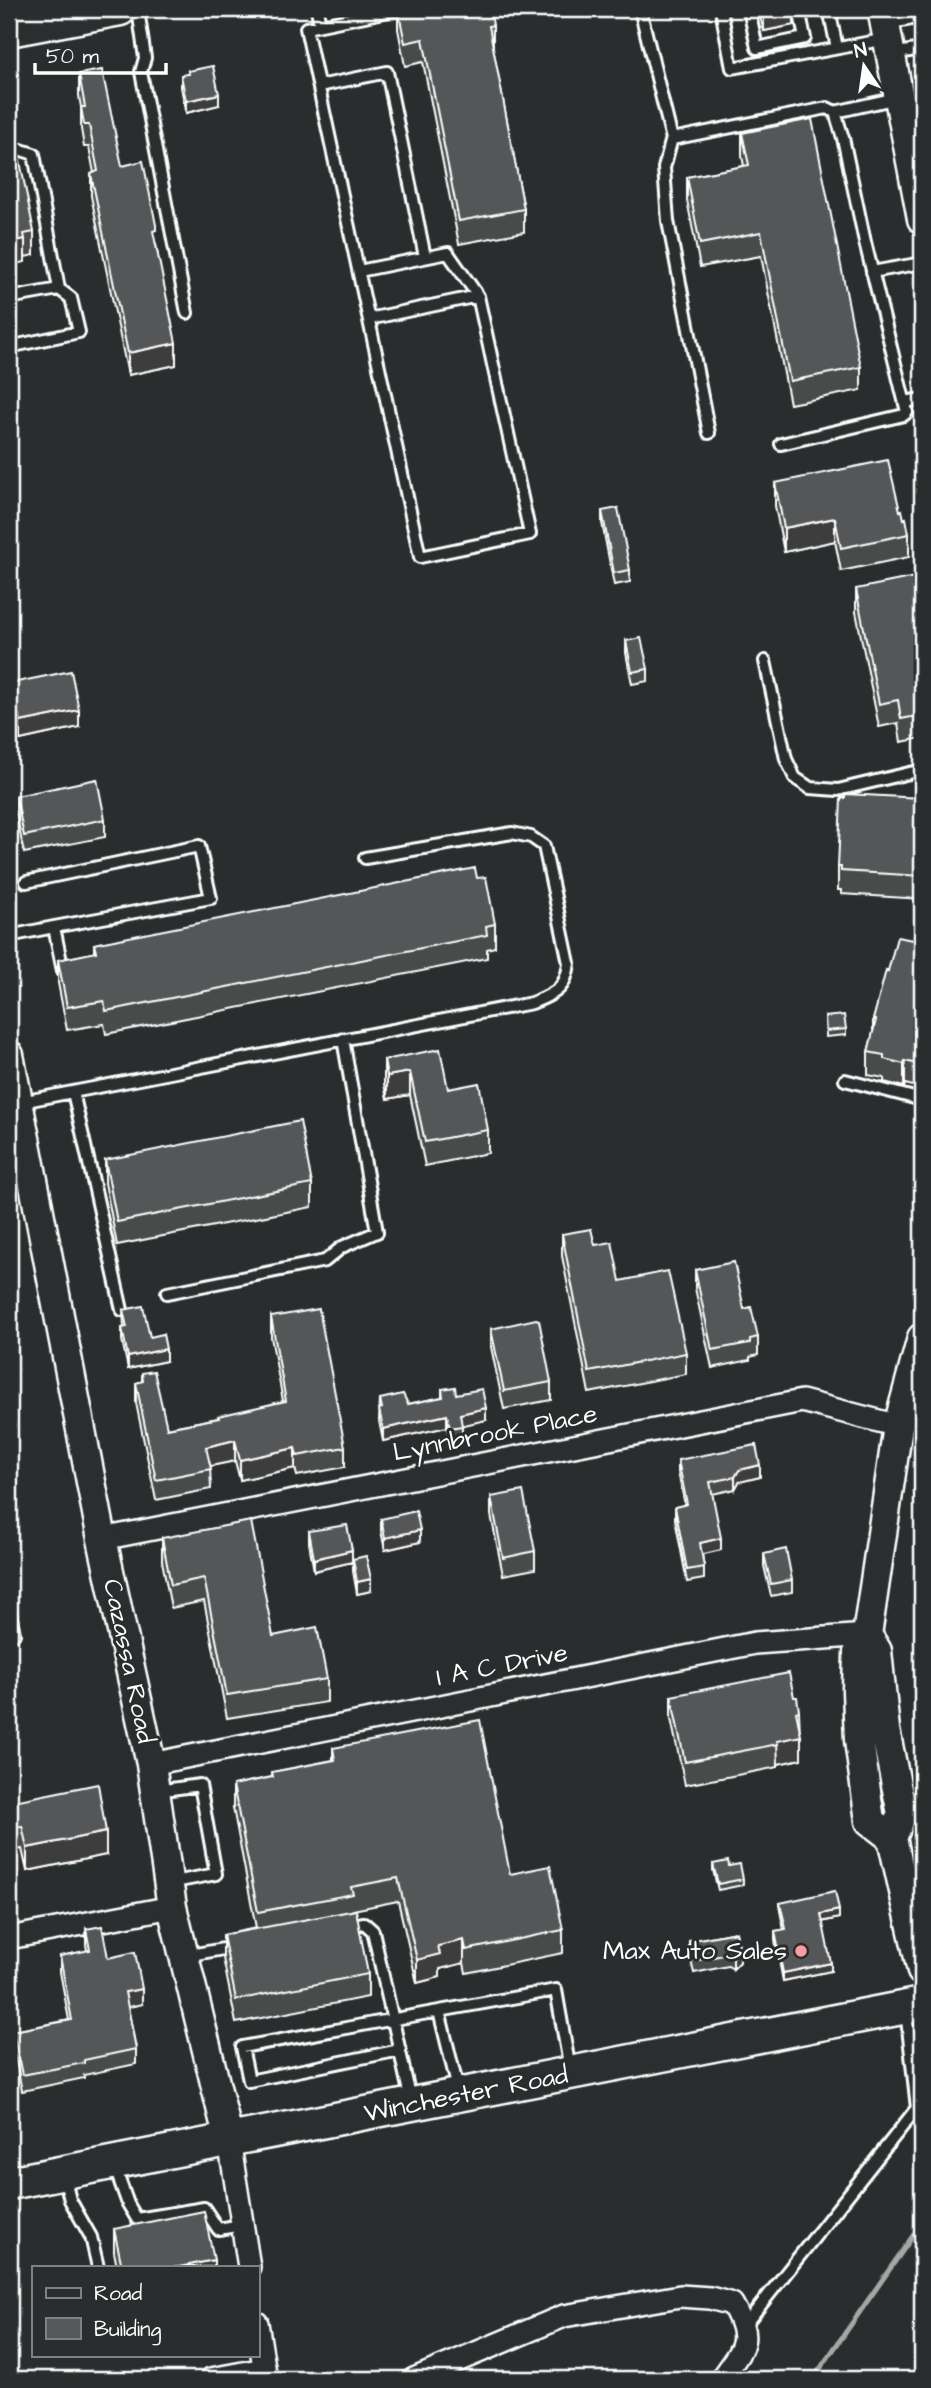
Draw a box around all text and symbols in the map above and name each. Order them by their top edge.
scale bar [35,32,166,76]
north arrow [830,32,900,102]
text: N [852,36,869,65]
text: 50 m [46,42,100,71]
street label: Lynnbrook Place [390,1396,601,1472]
street label: Cazassa Road [94,1575,164,1747]
street label: I A C Drive [433,1635,571,1695]
place label: Max Auto Sales [603,1933,787,1969]
marker: Max Auto Sales [793,1943,809,1959]
street label: Winchester Road [361,2057,571,2131]
legend [32,2266,259,2356]
text: Road [94,2279,142,2308]
text: Building [94,2315,162,2346]

